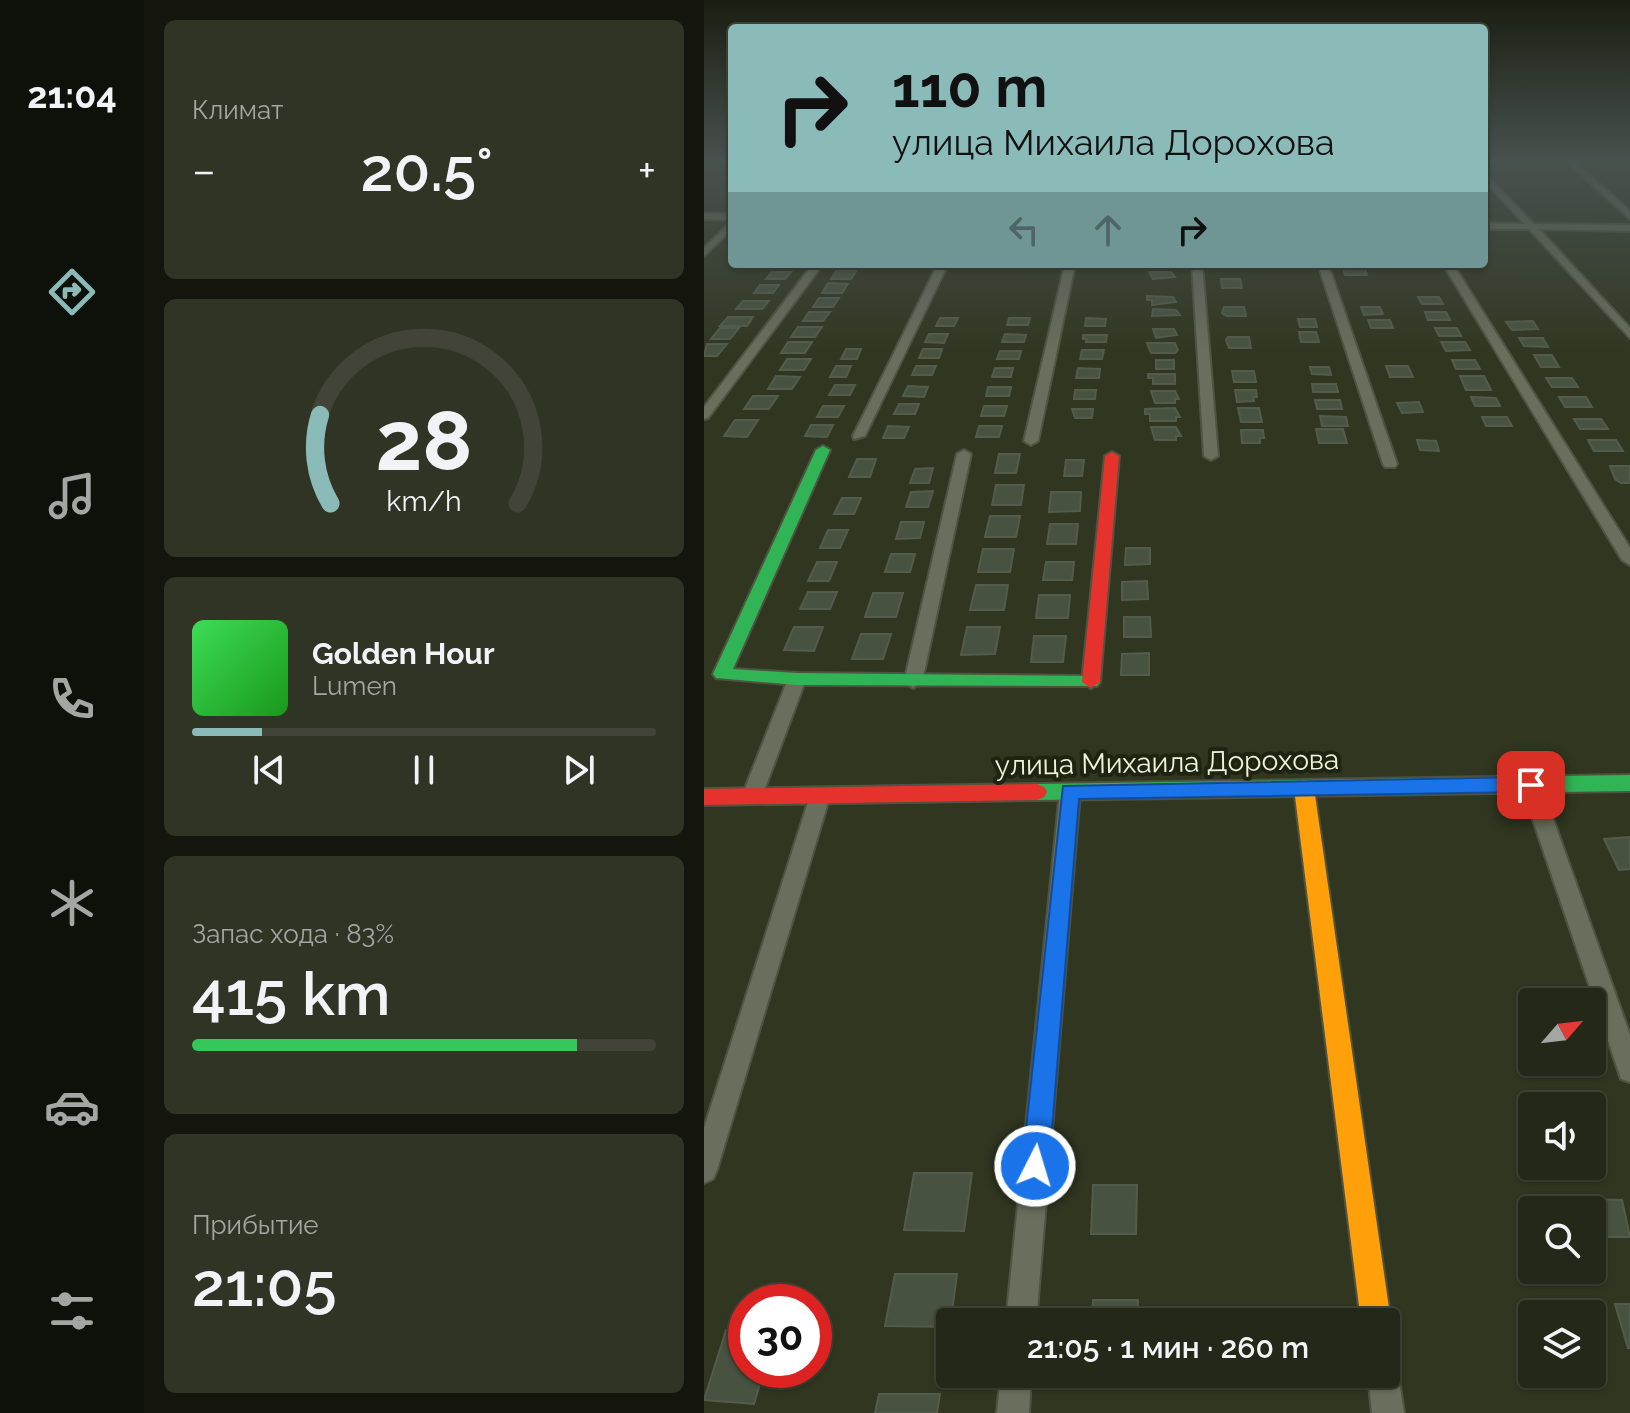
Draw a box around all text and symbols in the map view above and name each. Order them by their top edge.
text: 110 m [892,54,1047,120]
icon: right [760,56,864,160]
text: 21:04 [27,74,117,116]
text: Климат [192,95,283,125]
text: улица Михаила Дорохова [892,121,1335,163]
text: 20.5° [361,135,493,205]
text: − [192,145,216,196]
text: + [638,145,656,196]
icon: left [1002,208,1046,252]
icon: ahead [1086,208,1130,252]
icon: right [1170,208,1214,252]
icon: directions [44,264,100,320]
text: 28 [375,391,473,488]
icon: music [44,468,100,524]
text: km/h [386,484,462,518]
text: Golden Hour [312,636,495,671]
icon: phone [44,671,100,727]
text: Lumen [312,671,397,701]
street label: улица Михаила Дорохова [995,743,1339,782]
icon: previous [247,748,291,792]
icon: pause [402,748,446,792]
icon: next [557,748,601,792]
pin [1497,751,1565,819]
icon: arrive [1509,763,1553,807]
icon: climate [44,875,100,931]
text: Запас хода · 83% [192,919,394,949]
text: 415 km [192,959,390,1029]
north arrow [1518,988,1606,1076]
map controls [1518,988,1606,1388]
icon: car [44,1079,100,1135]
button: sound [1518,1092,1606,1180]
position arrow [993,1124,1077,1208]
button: search [1518,1196,1606,1284]
text: Прибытие [192,1210,319,1240]
text: 21:05 [192,1250,336,1320]
icon: filters [44,1283,100,1339]
speed limit sign: 30 [728,1284,832,1388]
button: layers [1518,1300,1606,1388]
text: 21:05 · 1 мин · 260 m [1027,1330,1309,1365]

